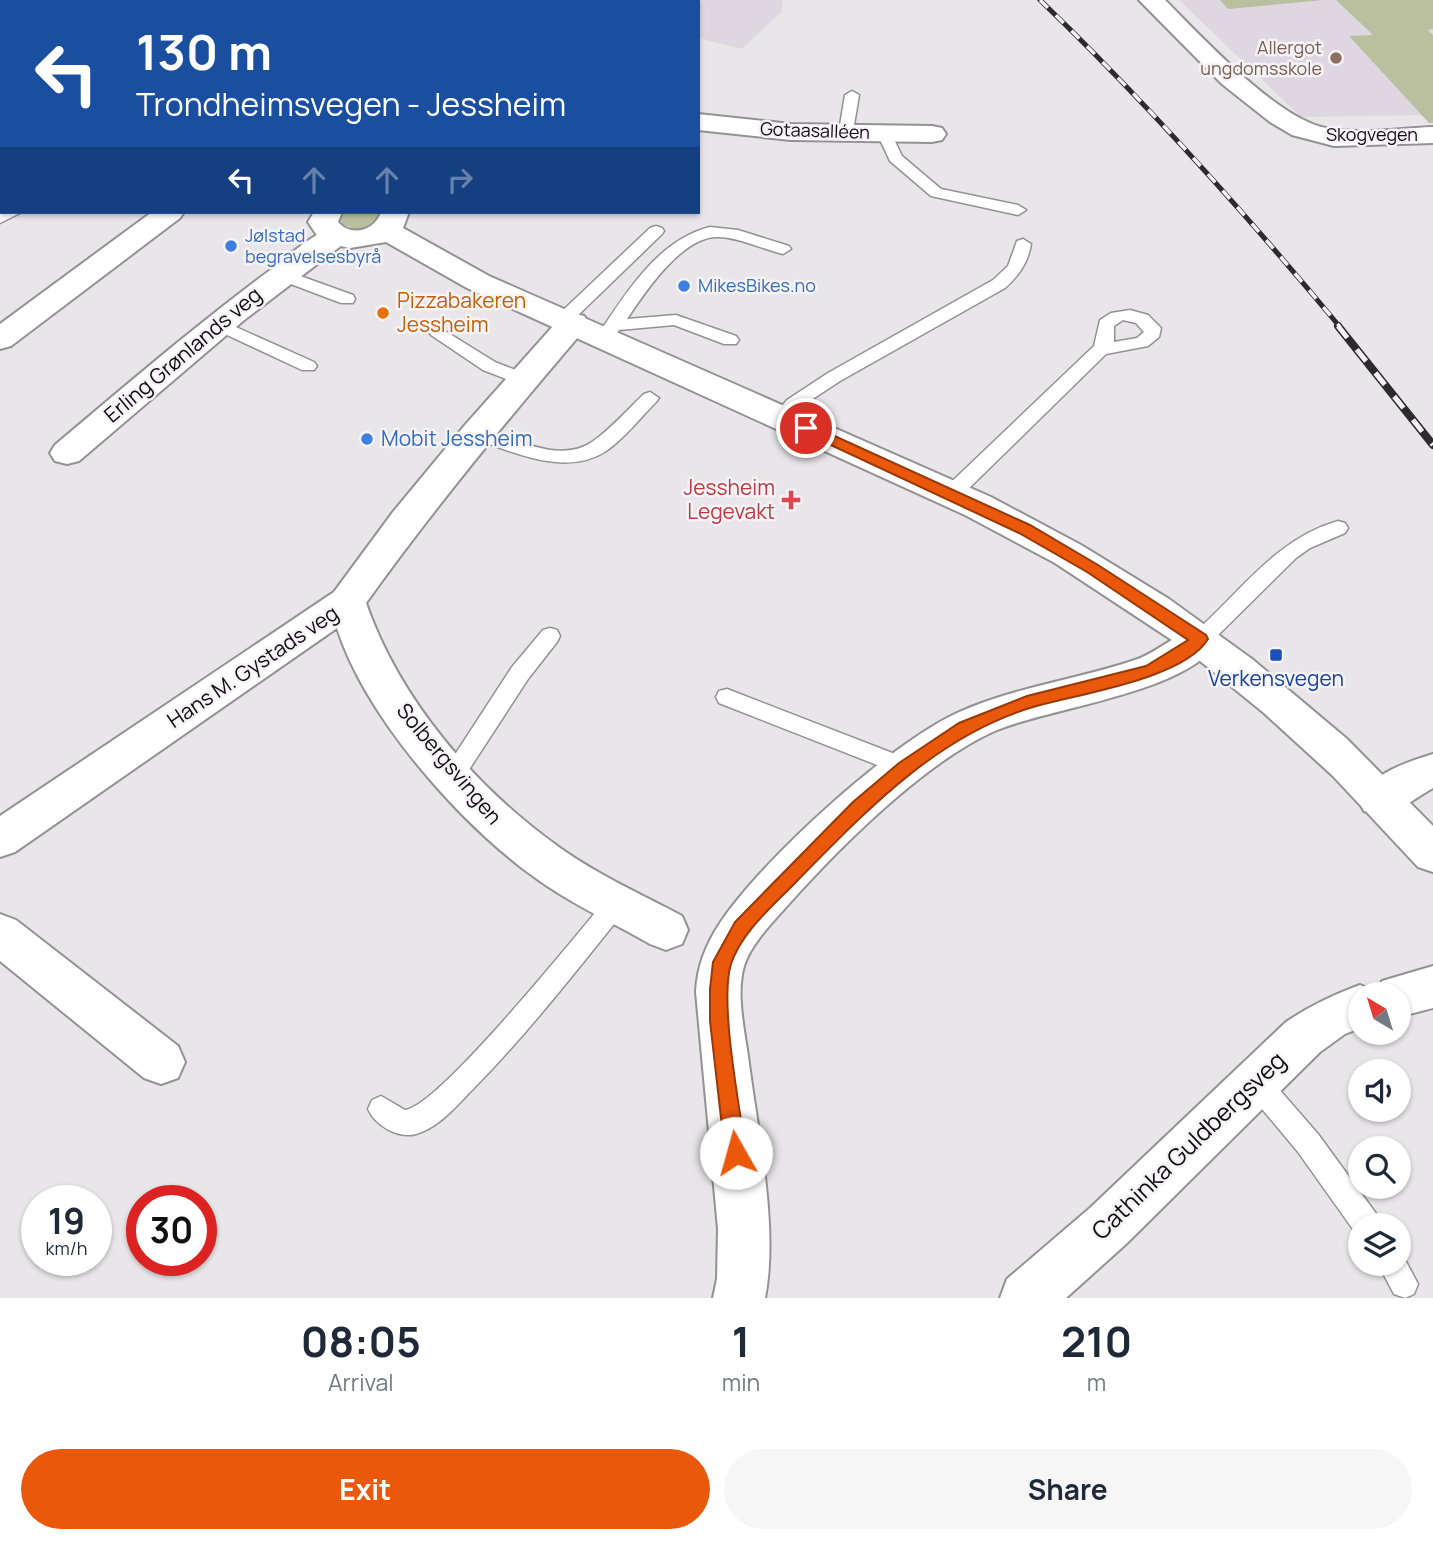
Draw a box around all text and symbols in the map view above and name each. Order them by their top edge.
text: 130 m [136,18,272,85]
icon: left [21,28,112,119]
place label: Allergot ungdomsskole [1200,35,1322,80]
marker: Allergot ungdomsskole [1328,50,1344,66]
text: Trondheimsvegen - Jessheim [136,82,566,126]
street label: Gotaasalléen [760,116,870,144]
street label: Skogvegen [1326,122,1418,146]
icon: left [222,161,260,199]
icon: ahead [295,161,333,199]
icon: ahead [368,161,406,199]
icon: right [441,161,479,199]
place label: Jølstad begravelsesbyrå [245,223,381,268]
marker: Jølstad begravelsesbyrå [223,238,239,254]
place label: MikesBikes.no [698,273,816,297]
marker: MikesBikes.no [676,278,692,294]
street label: Erling Grønlands veg [98,280,267,428]
place label: Pizzabakeren Jessheim [397,286,526,338]
marker: Pizzabakeren Jessheim [375,305,391,321]
pin [776,398,836,458]
icon: arrive [787,409,825,447]
place label: Mobit Jessheim [381,424,533,452]
marker: Mobit Jessheim [359,431,375,447]
place label: Jessheim Legevakt [683,473,775,525]
marker: Jessheim Legevakt [781,490,801,510]
street label: Hans M. Gystads veg [161,598,343,734]
marker: Verkensvegen [1268,647,1284,663]
place label: Verkensvegen [1208,664,1344,692]
street label: Solbergsvingen [391,697,509,830]
north arrow [1348,982,1410,1045]
map controls [1348,982,1411,1276]
street label: Cathinka Guldbergsveg [1084,1043,1292,1246]
button: sound [1348,1059,1411,1122]
position arrow [699,1116,773,1190]
button: search [1348,1136,1411,1199]
speed limit sign: 30 [126,1185,217,1276]
text: 19 [48,1197,85,1245]
button: layers [1348,1213,1411,1276]
text: km/h [46,1236,87,1260]
text: 08:05 [301,1312,421,1370]
text: 1 [732,1312,750,1370]
text: 210 [1061,1312,1132,1370]
text: Arrival [328,1366,394,1398]
text: min [722,1366,760,1398]
text: m [1087,1366,1106,1398]
button: Exit [21,1449,710,1529]
button: Share [724,1449,1412,1529]

